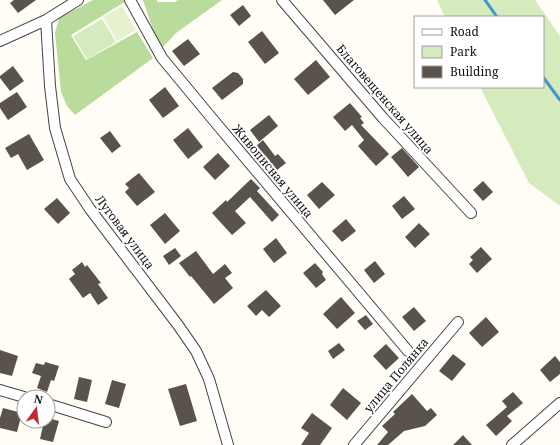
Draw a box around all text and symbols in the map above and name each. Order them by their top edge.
legend [414,16,544,88]
text: Road [450,23,480,40]
street label: Благовещенская улица [333,41,437,158]
text: Park [450,43,478,60]
text: Building [450,63,499,80]
street label: Живописная улица [228,120,317,221]
street label: Луговая улица [92,191,159,273]
street label: улица Полянка [360,334,432,416]
north arrow [16,389,56,429]
text: N [33,390,45,407]

